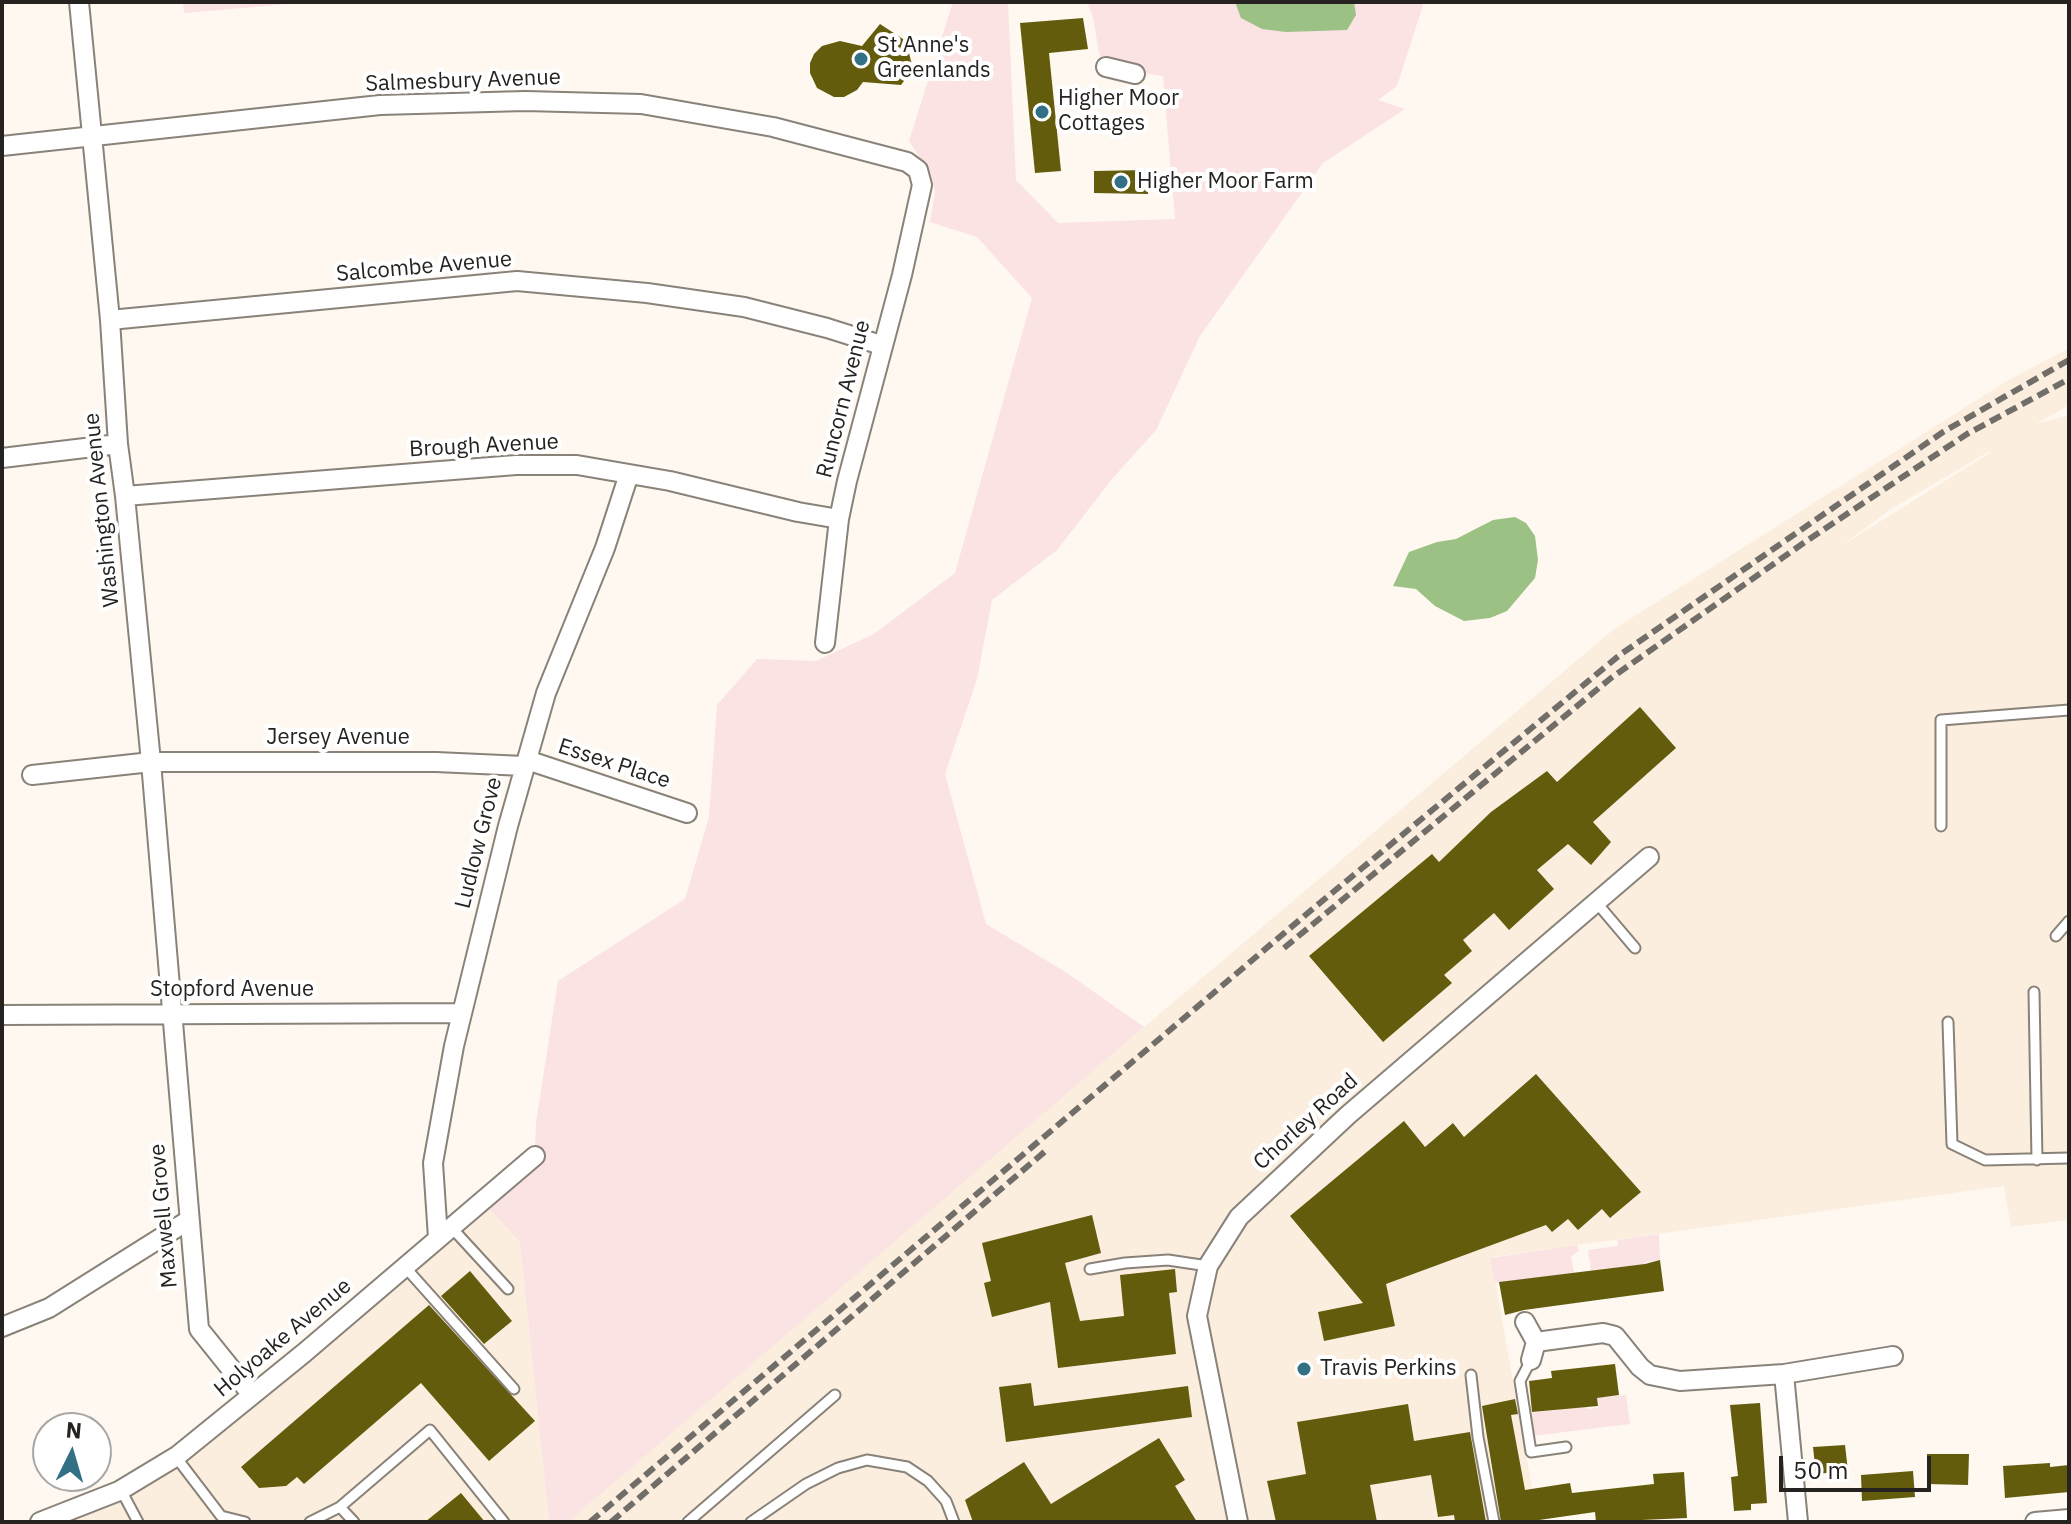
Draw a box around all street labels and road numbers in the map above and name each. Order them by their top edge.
street label: Salmesbury Avenue [365,64,561,98]
street label: Salcombe Avenue [335,246,513,288]
street label: Runcorn Avenue [812,317,876,481]
street label: Washington Avenue [79,412,125,608]
street label: Brough Avenue [408,429,560,463]
street label: Jersey Avenue [266,725,410,751]
street label: Essex Place [555,733,673,795]
street label: Ludlow Grove [450,775,508,911]
street label: Stopford Avenue [150,977,314,1003]
street label: Chorley Road [1248,1068,1364,1176]
street label: Maxwell Grove [145,1143,183,1289]
street label: Holyoake Avenue [209,1273,357,1403]

